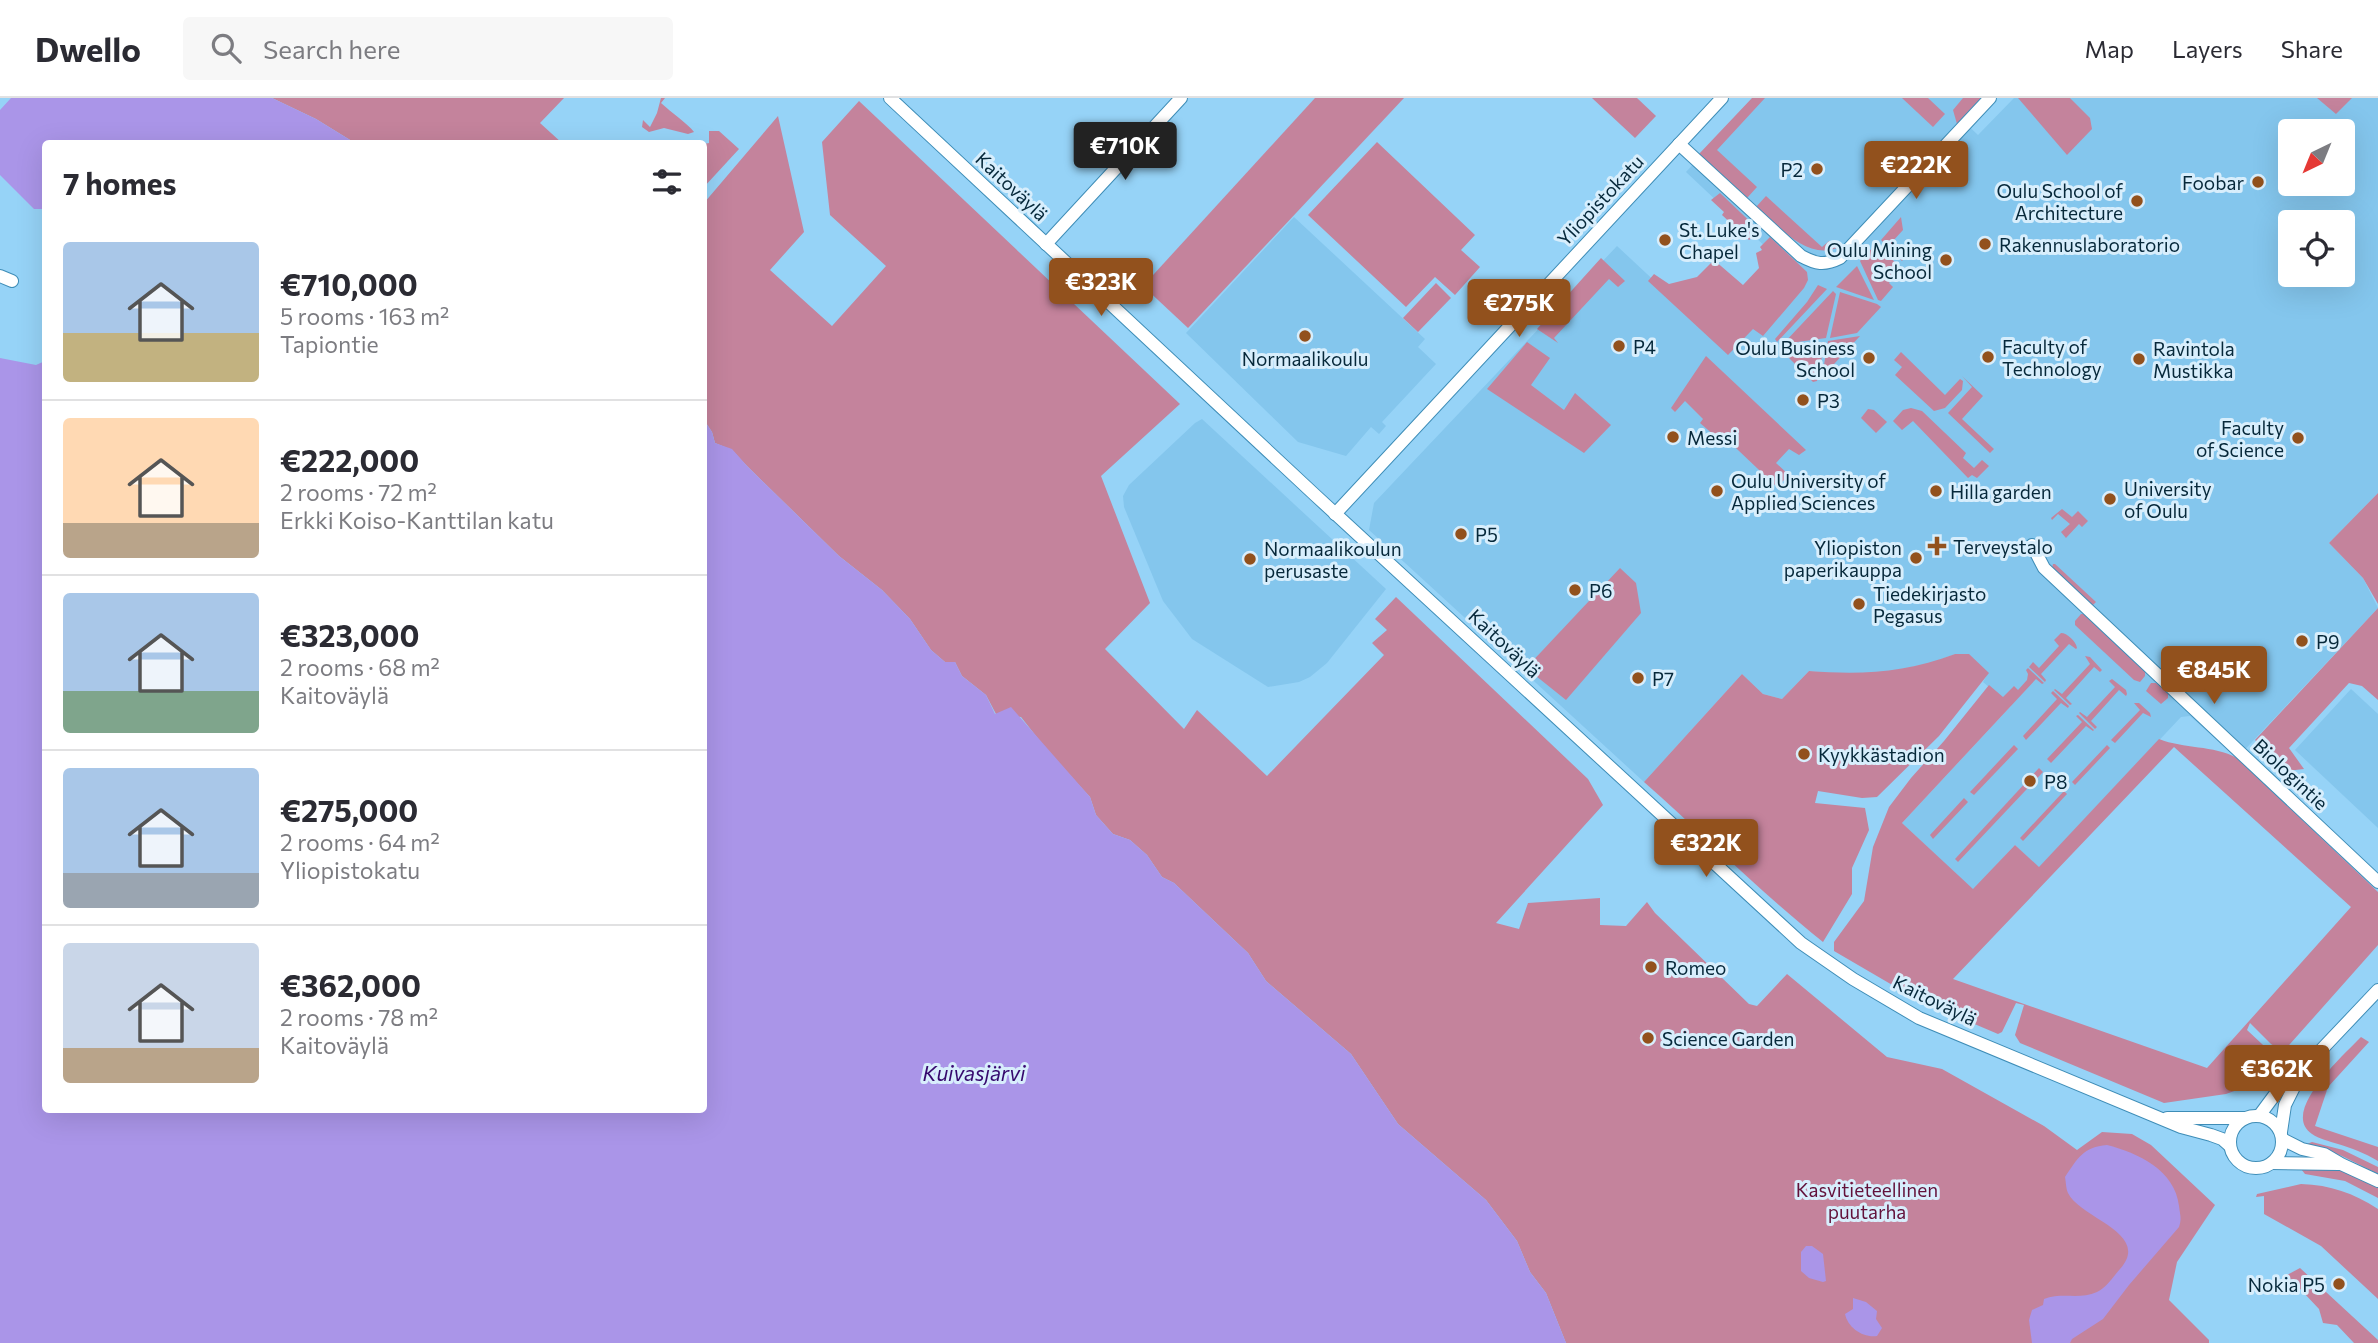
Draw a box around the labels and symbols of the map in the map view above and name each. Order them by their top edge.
north arrow [2278,119,2356,196]
pin: €710K [1076,122,1174,182]
pin: €222K [1867,141,1965,201]
street label: Kaitoväylä [971,147,1053,225]
street label: Yliopistokatu [1552,150,1648,250]
place label: P2 [1781,158,1803,181]
marker: P2 [1809,161,1825,177]
place label: Foobar [2182,171,2244,194]
marker: Foobar [2250,174,2266,190]
place label: Oulu School of Architecture [1996,179,2123,224]
marker: Oulu School of Architecture [2129,193,2145,209]
place label: St. Luke's Chapel [1679,218,1760,263]
marker: St. Luke's Chapel [1657,232,1673,248]
place label: Rakennuslaboratorio [1999,233,2180,256]
marker: Rakennuslaboratorio [1977,236,1993,252]
place label: Oulu Mining School [1827,238,1932,283]
marker: Oulu Mining School [1938,252,1954,268]
pin: €323K [1052,258,1150,318]
pin: €275K [1470,280,1568,339]
marker: Normaalikoulu [1297,328,1313,344]
place label: P4 [1633,335,1656,358]
place label: Faculty of Technology [2002,335,2102,380]
place label: Oulu Business School [1735,336,1855,381]
place label: Ravintola Mustikka [2153,337,2235,382]
marker: P4 [1611,338,1627,354]
place label: Normaalikoulu [1242,347,1368,370]
marker: Faculty of Technology [1980,349,1996,365]
marker: Oulu Business School [1861,350,1877,366]
marker: Ravintola Mustikka [2131,351,2147,367]
place label: P3 [1817,389,1840,412]
marker: P3 [1795,392,1811,408]
place label: Faculty of Science [2196,416,2284,461]
place label: Messi [1687,426,1737,449]
marker: Messi [1665,429,1681,445]
marker: Faculty of Science [2290,430,2306,446]
place label: Oulu University of Applied Sciences [1731,469,1887,514]
place label: University of Oulu [2124,477,2212,522]
place label: Hilla garden [1950,480,2052,503]
marker: Oulu University of Applied Sciences [1709,483,1725,499]
marker: Hilla garden [1928,483,1944,499]
marker: University of Oulu [2102,491,2118,507]
place label: P5 [1475,523,1498,546]
marker: P5 [1453,526,1469,542]
place label: Terveystalo [1953,535,2053,558]
place label: Yliopiston paperikauppa [1784,536,1902,581]
marker: Terveystalo [1927,536,1947,556]
place label: Normaalikoulun perusaste [1264,537,1402,582]
marker: Yliopiston paperikauppa [1908,550,1924,566]
marker: Normaalikoulun perusaste [1242,551,1258,567]
place label: P6 [1589,579,1612,602]
marker: P6 [1567,582,1583,598]
place label: Tiedekirjasto Pegasus [1873,582,1986,627]
marker: Tiedekirjasto Pegasus [1851,596,1867,612]
street label: Kaitoväylä [1464,604,1546,682]
place label: P9 [2316,630,2339,653]
marker: P9 [2294,633,2310,649]
pin: €845K [2165,646,2263,706]
place label: P7 [1652,667,1674,690]
marker: P7 [1630,670,1646,686]
street label: Biologintie [2249,734,2333,814]
place label: Kyykkästadion [1818,743,1945,766]
marker: Kyykkästadion [1796,746,1812,762]
place label: P8 [2044,770,2067,793]
marker: P8 [2022,773,2038,789]
pin: €322K [1657,820,1755,879]
place label: Romeo [1665,956,1726,979]
marker: Romeo [1643,959,1659,975]
street label: Kaitoväylä [1890,970,1980,1030]
place label: Science Garden [1662,1027,1794,1050]
marker: Science Garden [1640,1030,1656,1046]
pin: €362K [2228,1046,2326,1105]
water label: Kuivasjärvi [923,1060,1026,1085]
park label: Kasvitieteellinen puutarha [1796,1178,1938,1223]
place label: Nokia P5 [2248,1273,2325,1296]
marker: Nokia P5 [2331,1276,2347,1292]

